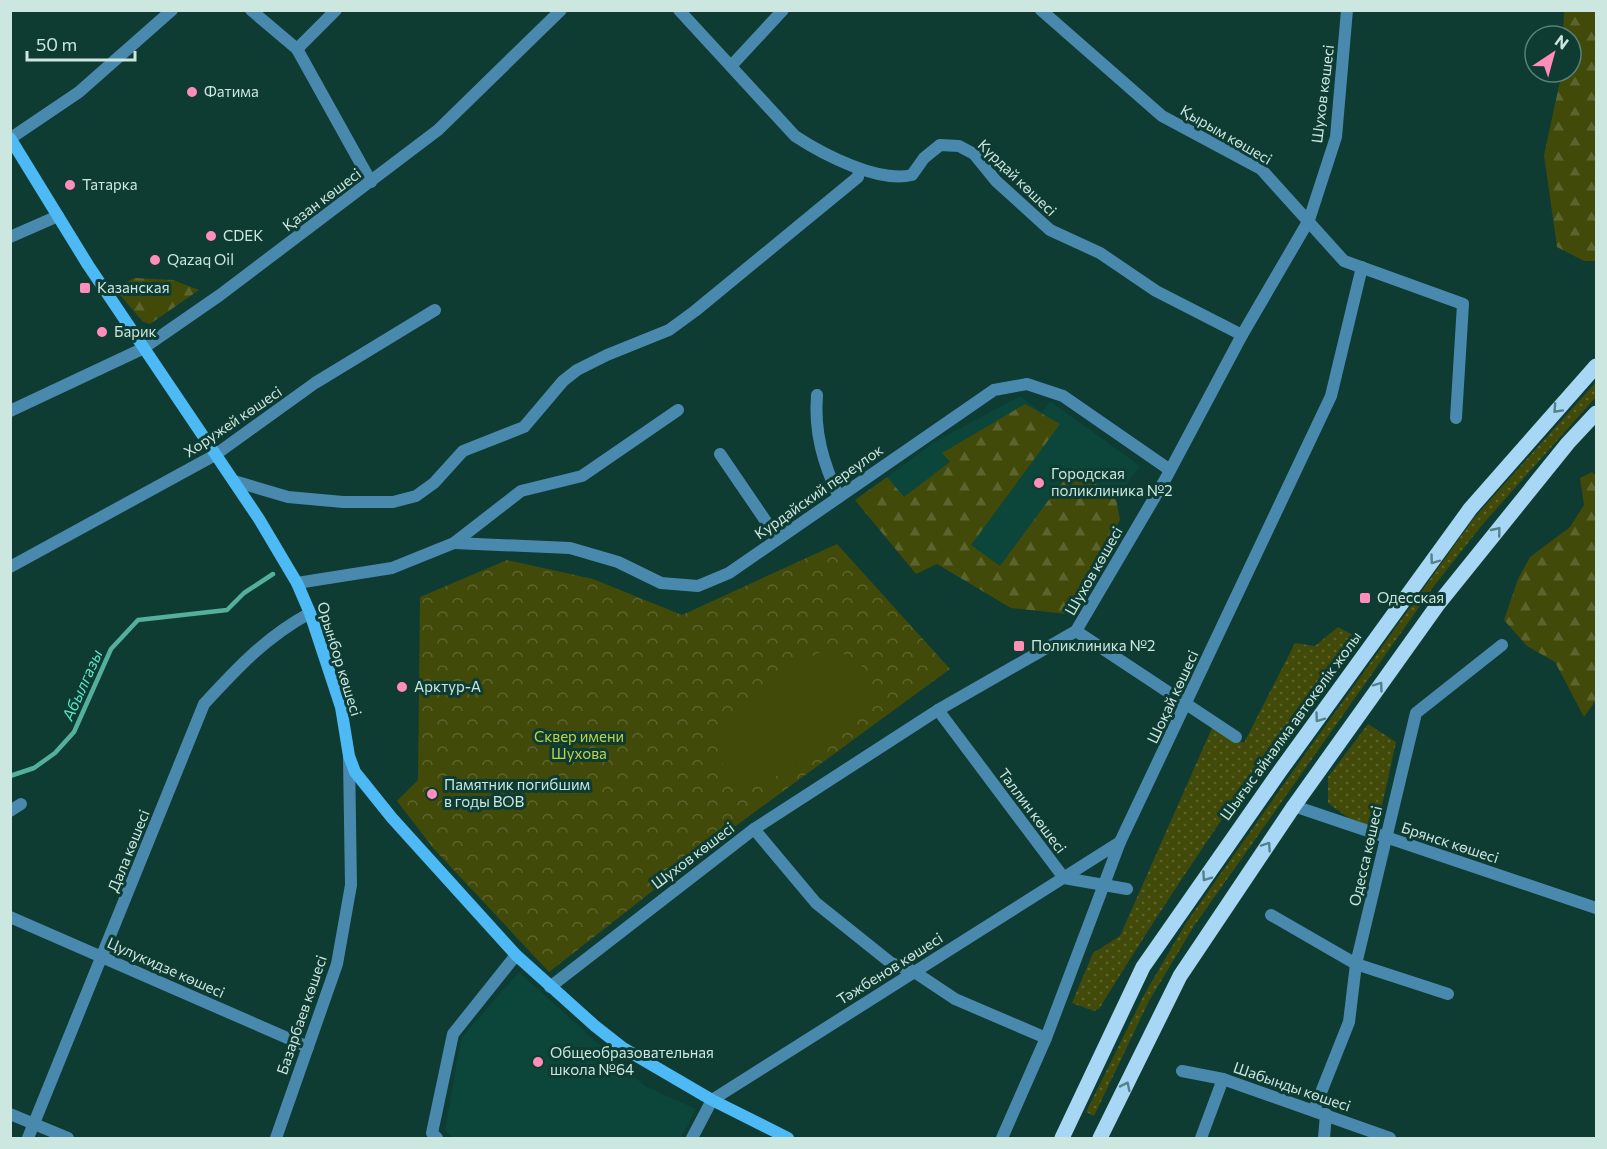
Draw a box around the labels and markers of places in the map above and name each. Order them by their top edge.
place label: Фатима [204,82,259,100]
marker: Фатима [185,85,199,99]
place label: Татарка [82,175,138,193]
marker: Татарка [63,178,77,192]
place label: CDEK [223,226,263,244]
marker: CDEK [204,229,218,243]
place label: Qazaq Oil [167,250,234,268]
marker: Qazaq Oil [148,253,162,267]
place label: Казанская [97,278,170,296]
marker: Казанская [78,281,92,295]
place label: Барик [114,322,157,340]
marker: Барик [95,325,109,339]
place label: Городская поликлиника №2 [1051,464,1173,499]
marker: Городская поликлиника №2 [1032,476,1046,490]
place label: Одесская [1377,588,1444,606]
marker: Одесская [1358,591,1372,605]
place label: Поликлиника №2 [1031,636,1155,654]
marker: Поликлиника №2 [1012,639,1026,653]
place label: Арктур-А [414,677,481,695]
marker: Арктур-А [395,680,409,694]
place label: Памятник погибшим в годы ВОВ [444,775,590,810]
marker: Памятник погибшим в годы ВОВ [425,787,439,801]
place label: Общеобразовательная школа №64 [550,1043,714,1078]
marker: Общеобразовательная школа №64 [531,1055,545,1069]

